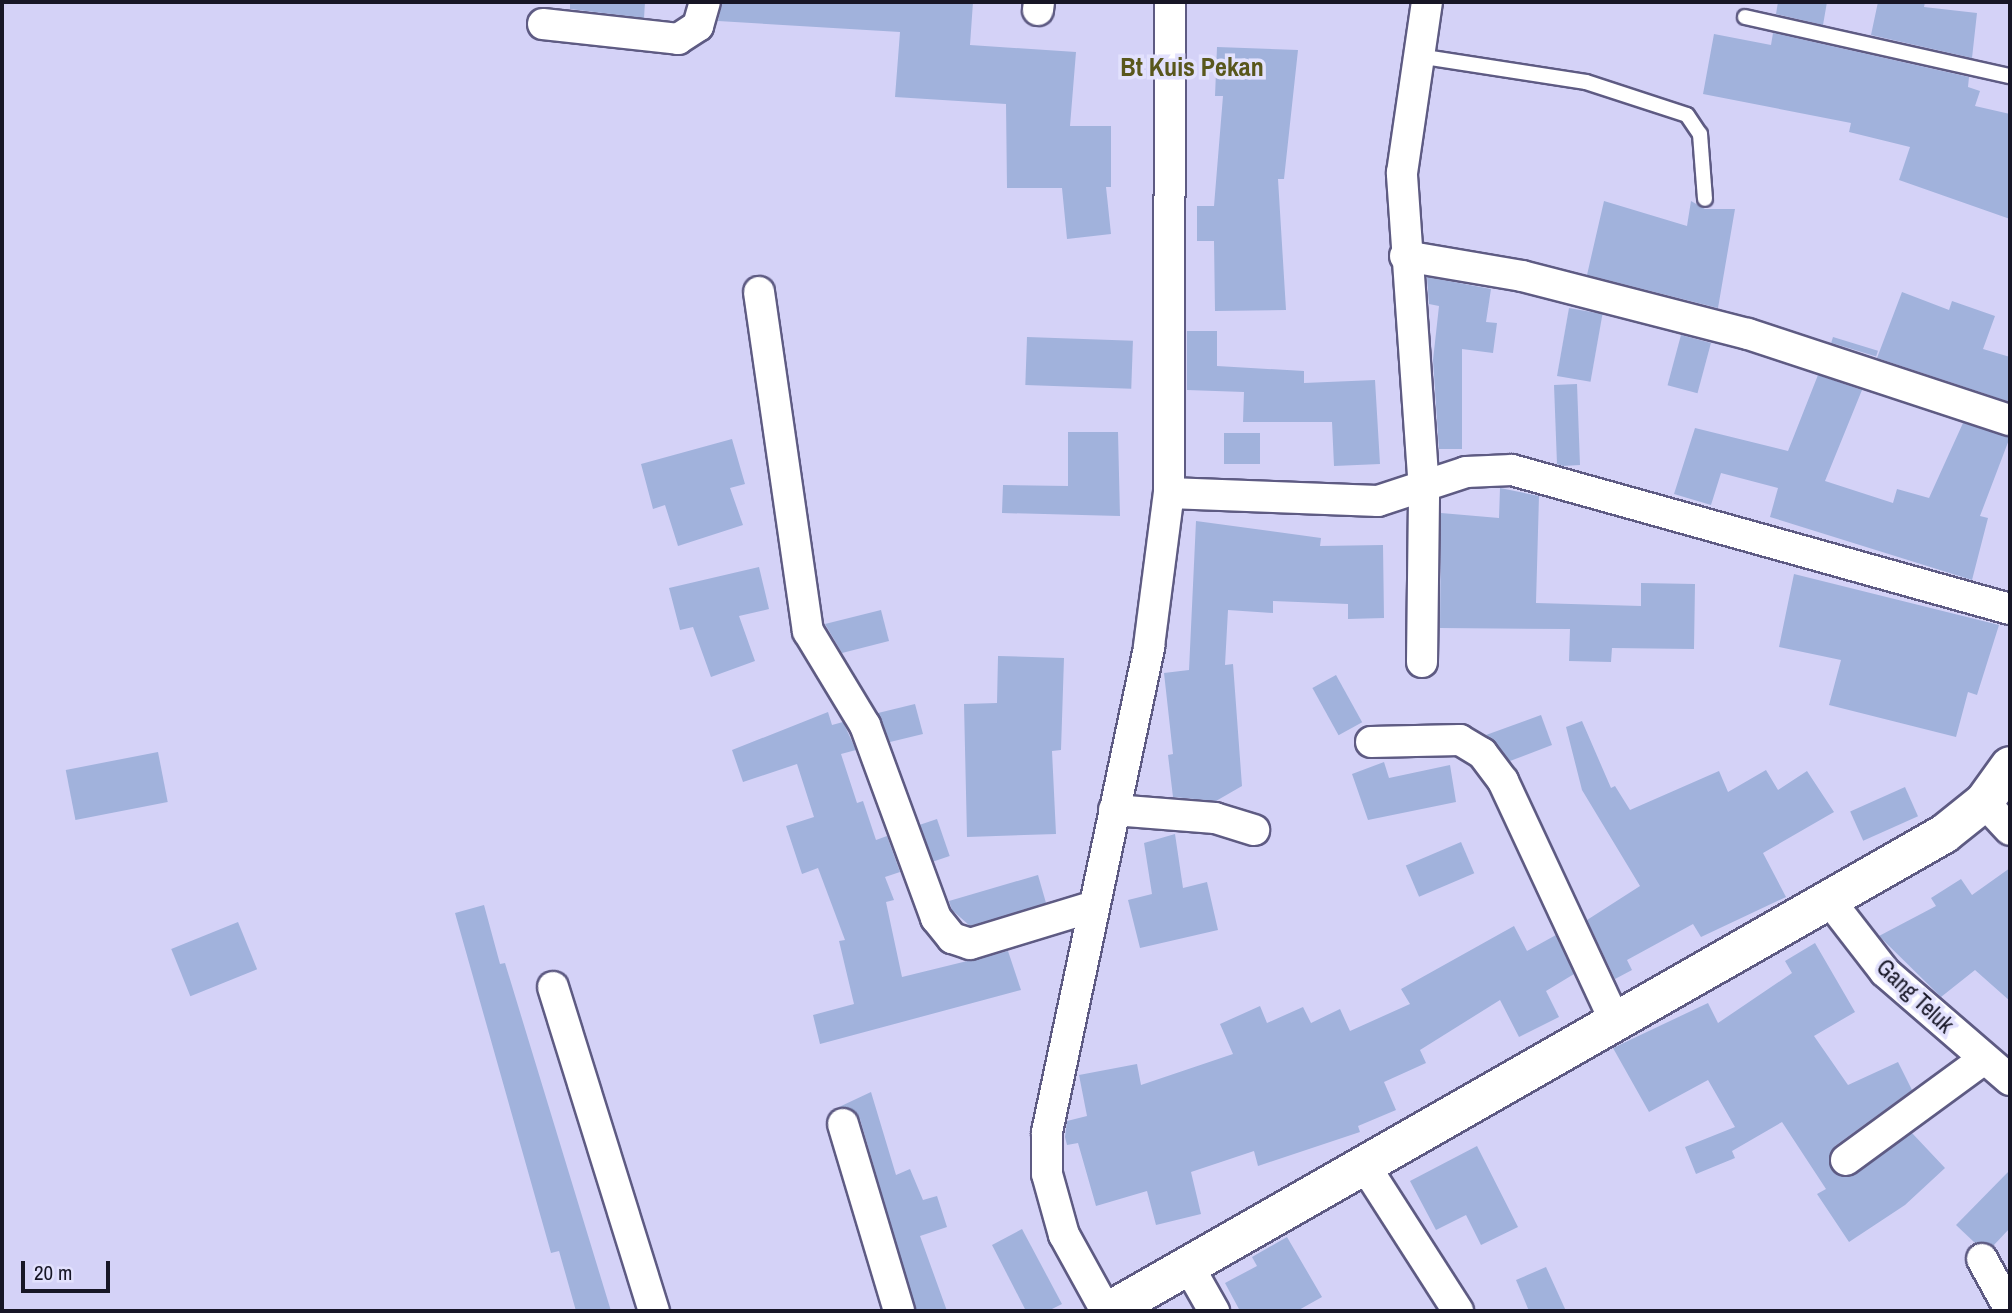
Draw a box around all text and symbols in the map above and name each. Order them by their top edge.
district label: Bt Kuis Pekan [1120,51,1264,83]
street label: Gang Teluk [1871,953,1959,1039]
scale bar [24,1246,114,1290]
text: 20 m [34,1258,72,1287]

